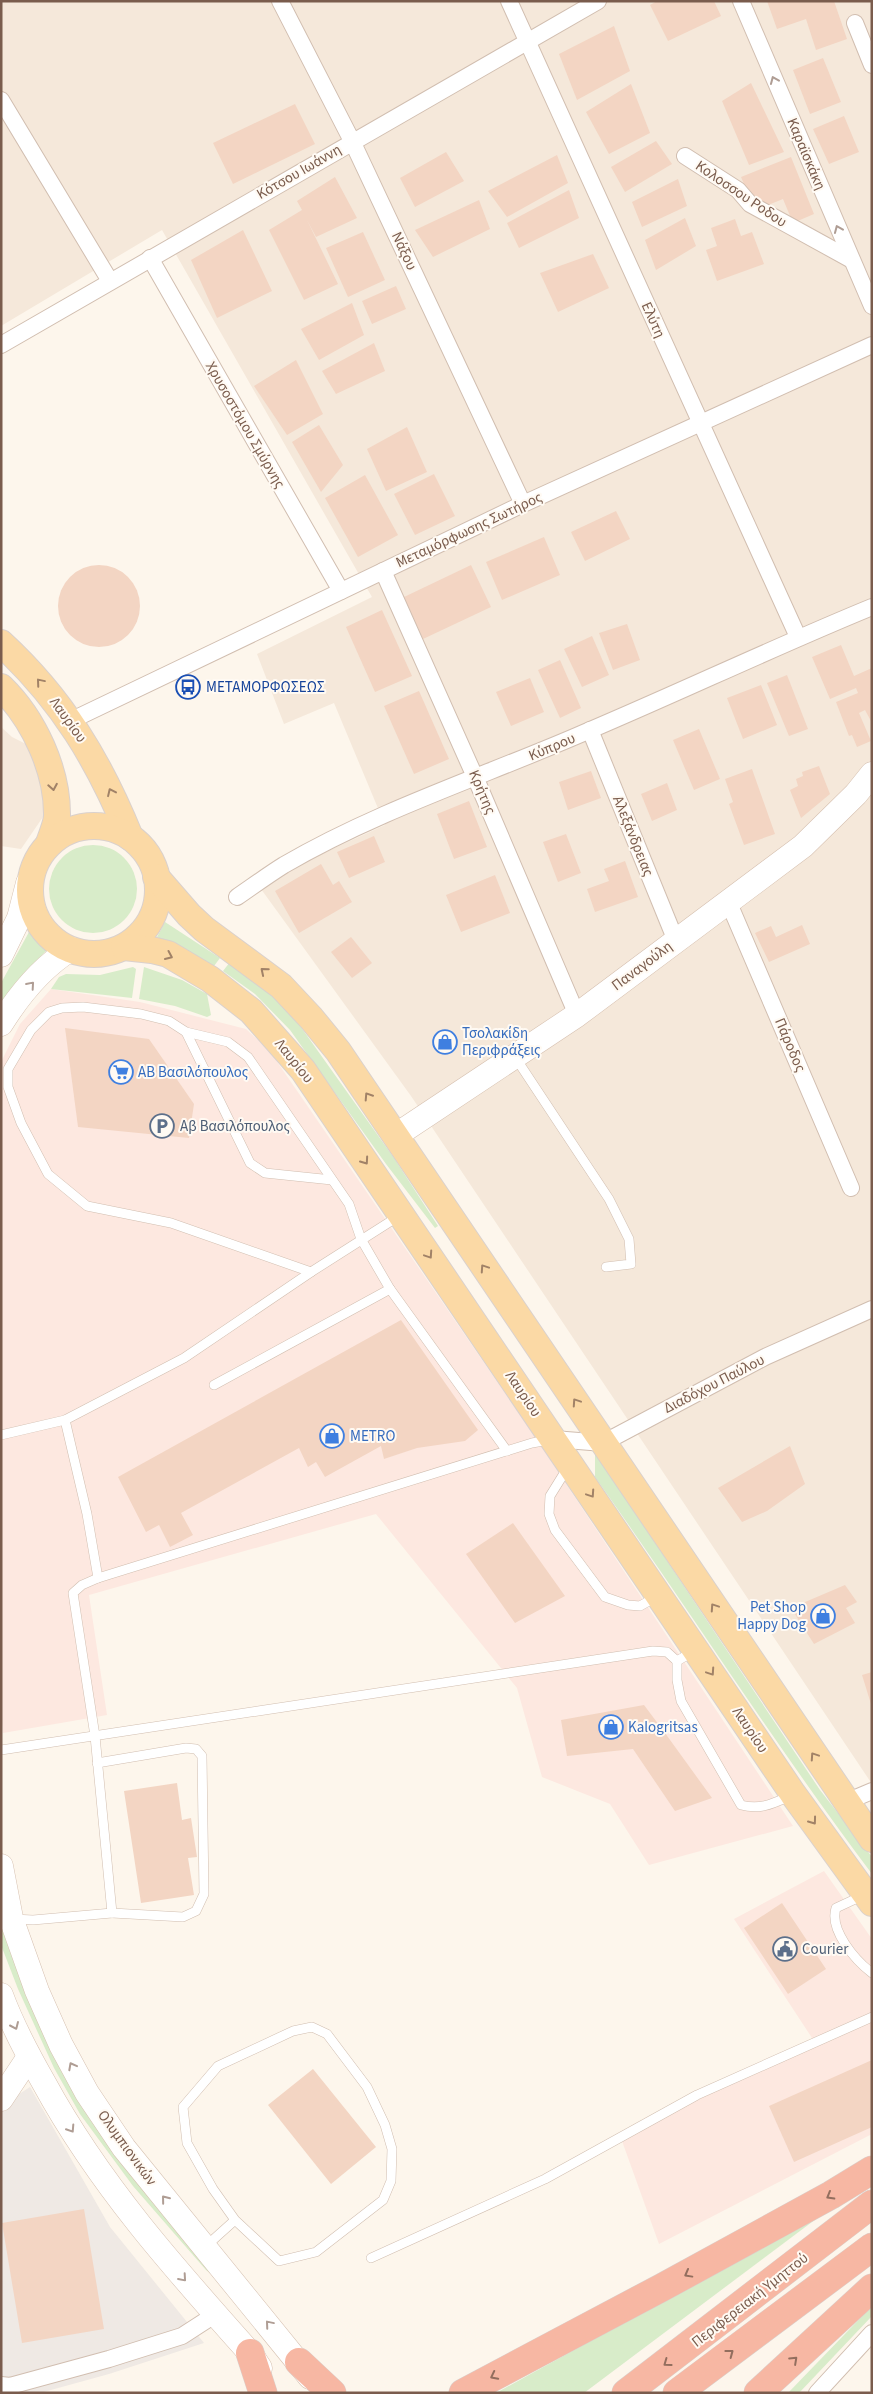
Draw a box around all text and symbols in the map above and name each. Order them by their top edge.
one-way arrow [770,76,780,85]
street label: Καραϊσκάκη [781,115,831,193]
street label: Κότσου Ιωάννη [253,139,345,205]
street label: Κολοσσου Ροδου [691,156,791,232]
one-way arrow [833,225,844,234]
street label: Νάξου [386,228,422,274]
street label: Ελύτη [636,299,670,341]
street label: Χρυσοστόμου Σμύρνης [200,358,290,493]
street label: Μεταμόρφωσης Σωτήρος [392,487,546,573]
bus stop icon: ΜΕΤΑΜΟΡΦΩΣΕΩΣ [175,674,201,700]
place label: ΜΕΤΑΜΟΡΦΩΣΕΩΣ [206,677,325,698]
one-way arrow [37,679,46,688]
street label: Λαυρίου [44,693,92,747]
street label: Κύπρου [525,728,579,766]
street label: Κρήτης [463,767,501,818]
one-way arrow [48,783,58,792]
one-way arrow [107,788,117,797]
street label: Αλεξάνδρειας [607,793,659,880]
street label: Παναγούλη [607,936,677,996]
one-way arrow [164,949,173,960]
one-way arrow [261,969,270,977]
one-way arrow [25,982,34,991]
street label: Πάροδος [769,1015,811,1076]
place label: Τσολακίδη Περιφράξεις [462,1023,541,1061]
shop icon: Τσολακίδη Περιφράξεις [432,1029,458,1055]
street label: Λαυρίου [270,1034,318,1088]
supermarket icon: ΑΒ Βασιλόπουλος [108,1059,134,1085]
place label: ΑΒ Βασιλόπουλος [138,1062,249,1083]
one-way arrow [365,1092,374,1101]
parking icon: Αβ Βασιλόπουλος [149,1113,175,1139]
place label: Αβ Βασιλόπουλος [180,1116,291,1137]
one-way arrow [359,1155,368,1165]
one-way arrow [423,1249,432,1258]
one-way arrow [481,1264,490,1274]
street label: Διαδόχου Παύλου [660,1349,768,1419]
street label: Λαυρίου [500,1367,546,1421]
one-way arrow [572,1399,582,1408]
shop icon: METRO [319,1423,345,1449]
place label: METRO [350,1426,395,1447]
one-way arrow [585,1489,595,1498]
place label: Pet Shop Happy Dog [737,1597,806,1635]
one-way arrow [711,1603,720,1612]
shop icon: Pet Shop Happy Dog [810,1603,836,1629]
one-way arrow [705,1667,714,1676]
street label: Λαυρίου [727,1703,773,1757]
shop icon: Kalogritsas [598,1714,624,1740]
place label: Kalogritsas [628,1717,698,1738]
one-way arrow [811,1752,821,1761]
one-way arrow [807,1815,816,1825]
public building icon: Courier [772,1936,798,1962]
place label: Courier [802,1939,849,1960]
one-way arrow [9,2021,19,2030]
one-way arrow [68,2062,78,2071]
street label: Ολυμπιονικών [92,2106,162,2190]
one-way arrow [64,2124,74,2133]
one-way arrow [827,2189,836,2199]
one-way arrow [162,2196,170,2205]
street label: Περιφερειακή Υμηττού [687,2248,813,2352]
one-way arrow [684,2268,693,2278]
one-way arrow [178,2272,187,2281]
one-way arrow [265,2320,274,2329]
one-way arrow [724,2350,734,2359]
one-way arrow [664,2357,673,2365]
one-way arrow [788,2357,797,2366]
one-way arrow [491,2370,500,2380]

